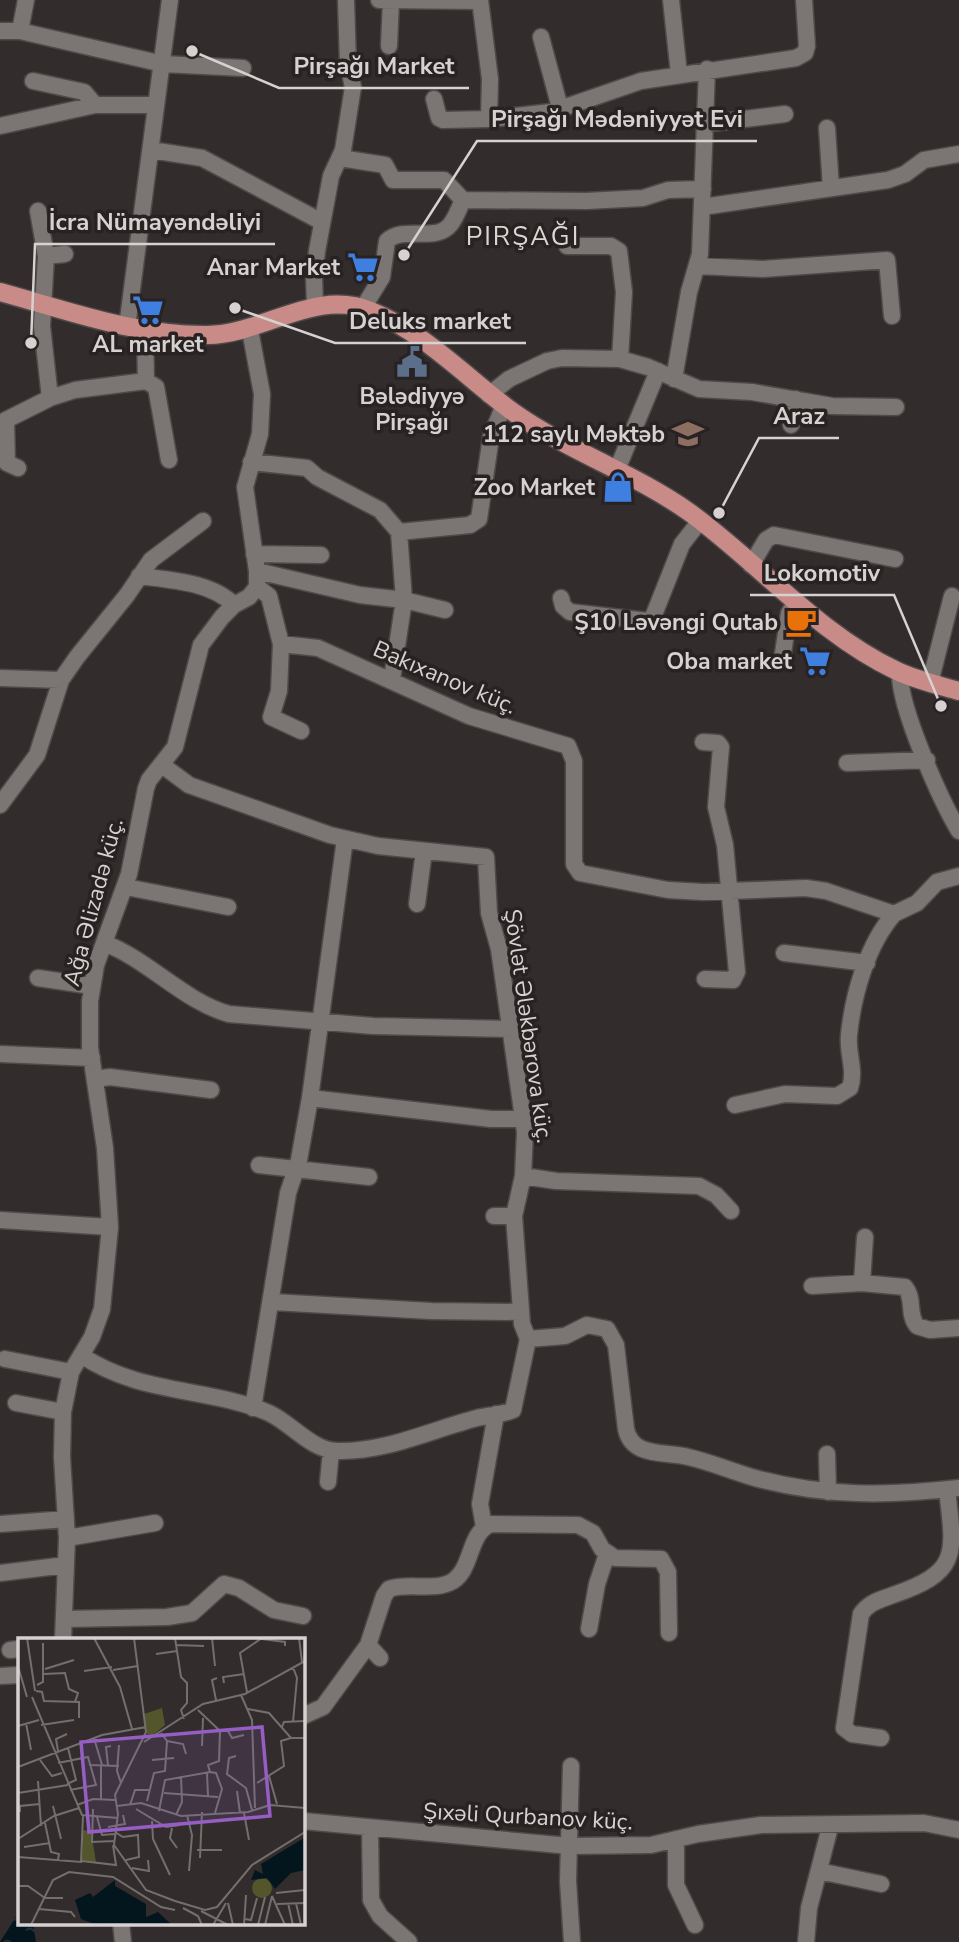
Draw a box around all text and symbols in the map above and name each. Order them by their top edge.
callout: Pirşağı Market [279,43,469,88]
text: Pirşağı Market [293,50,455,82]
callout: Pirşağı Mədəniyyət Evi [477,96,757,141]
text: Pirşağı Mədəniyyət Evi [491,103,743,135]
callout: İcra Nümayəndəliyi [35,199,275,244]
text: İcra Nümayəndəliyi [49,206,261,238]
district label: PIRŞAĞI [466,219,580,254]
supermarket icon: Anar Market [346,250,380,284]
place label: Anar Market [207,252,340,283]
supermarket icon: AL market [131,293,165,327]
callout: Deluks market [335,298,526,343]
text: Deluks market [349,305,512,337]
place label: AL market [92,329,204,360]
public building icon: Bələdiyyə Pirşağı [395,345,429,379]
place label: Bələdiyyə Pirşağı [359,381,465,438]
callout: Araz [759,393,839,438]
text: Araz [773,400,825,432]
school or university icon: 112 saylı Məktəb [671,417,705,451]
place label: 112 saylı Məktəb [483,419,665,450]
shop icon: Zoo Market [601,470,635,504]
place label: Zoo Market [474,472,595,503]
callout: Lokomotiv [750,550,894,595]
text: Lokomotiv [764,557,881,589]
cafe icon: Ş10 Ləvəngi Qutab [784,605,818,639]
place label: Ş10 Ləvəngi Qutab [574,607,778,638]
street label: Bakıxanov küç. [368,633,521,722]
supermarket icon: Oba market [798,644,832,678]
place label: Oba market [666,646,792,677]
street label: Ağa Əlizadə küç. [56,815,131,990]
street label: Şövlət Ələkbərova küç. [497,907,560,1145]
inset map [18,1638,304,1924]
street label: Şıxəli Qurbanov küç. [422,1796,634,1837]

